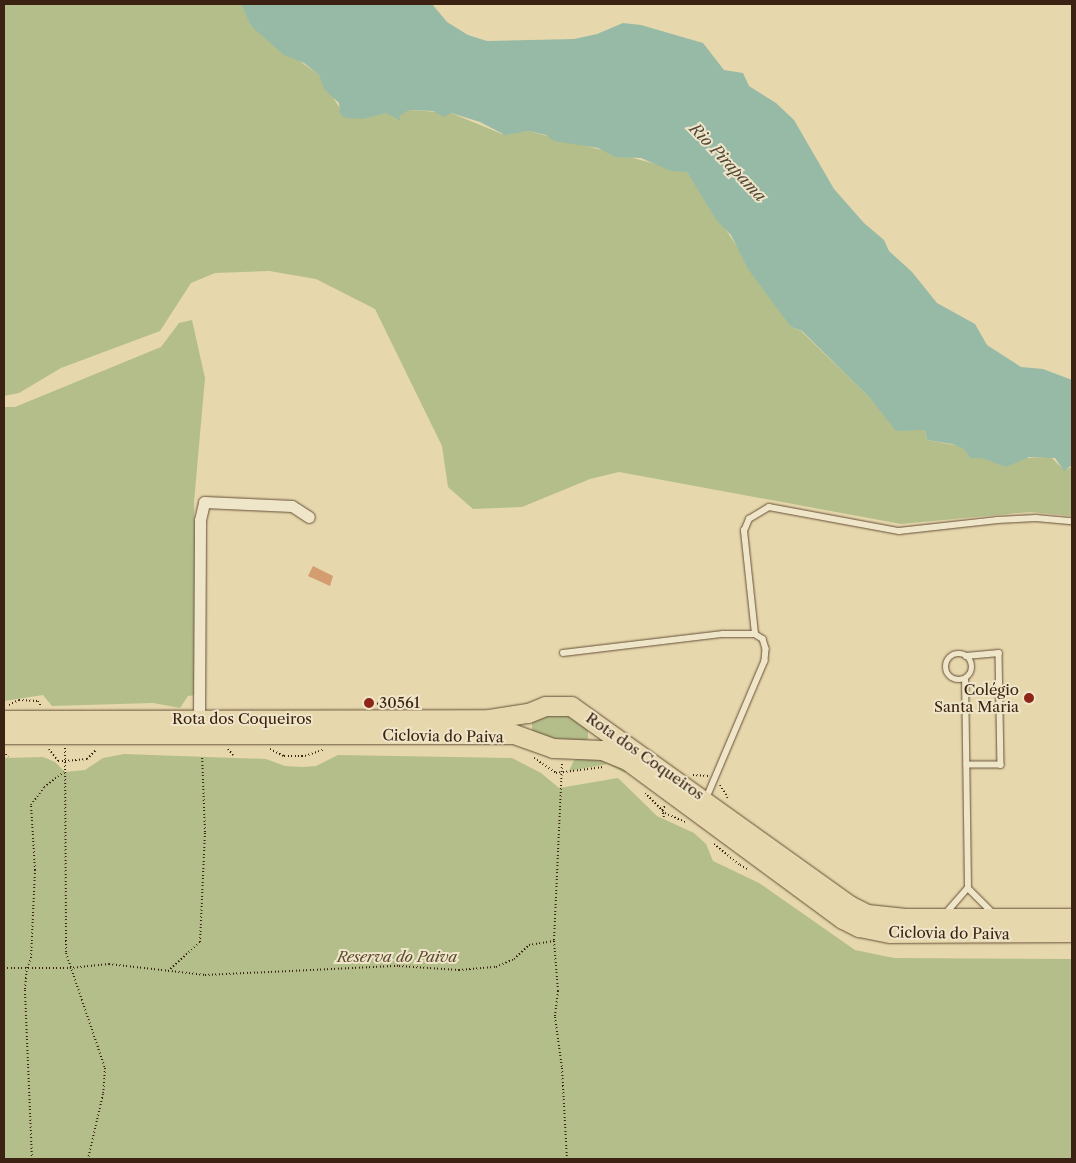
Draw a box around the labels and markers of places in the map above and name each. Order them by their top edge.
place label: Colégio Santa Maria [934,680,1019,715]
marker: Colégio Santa Maria [1023,692,1035,704]
place label: 30561 [379,694,420,712]
marker: 30561 [363,697,375,709]

